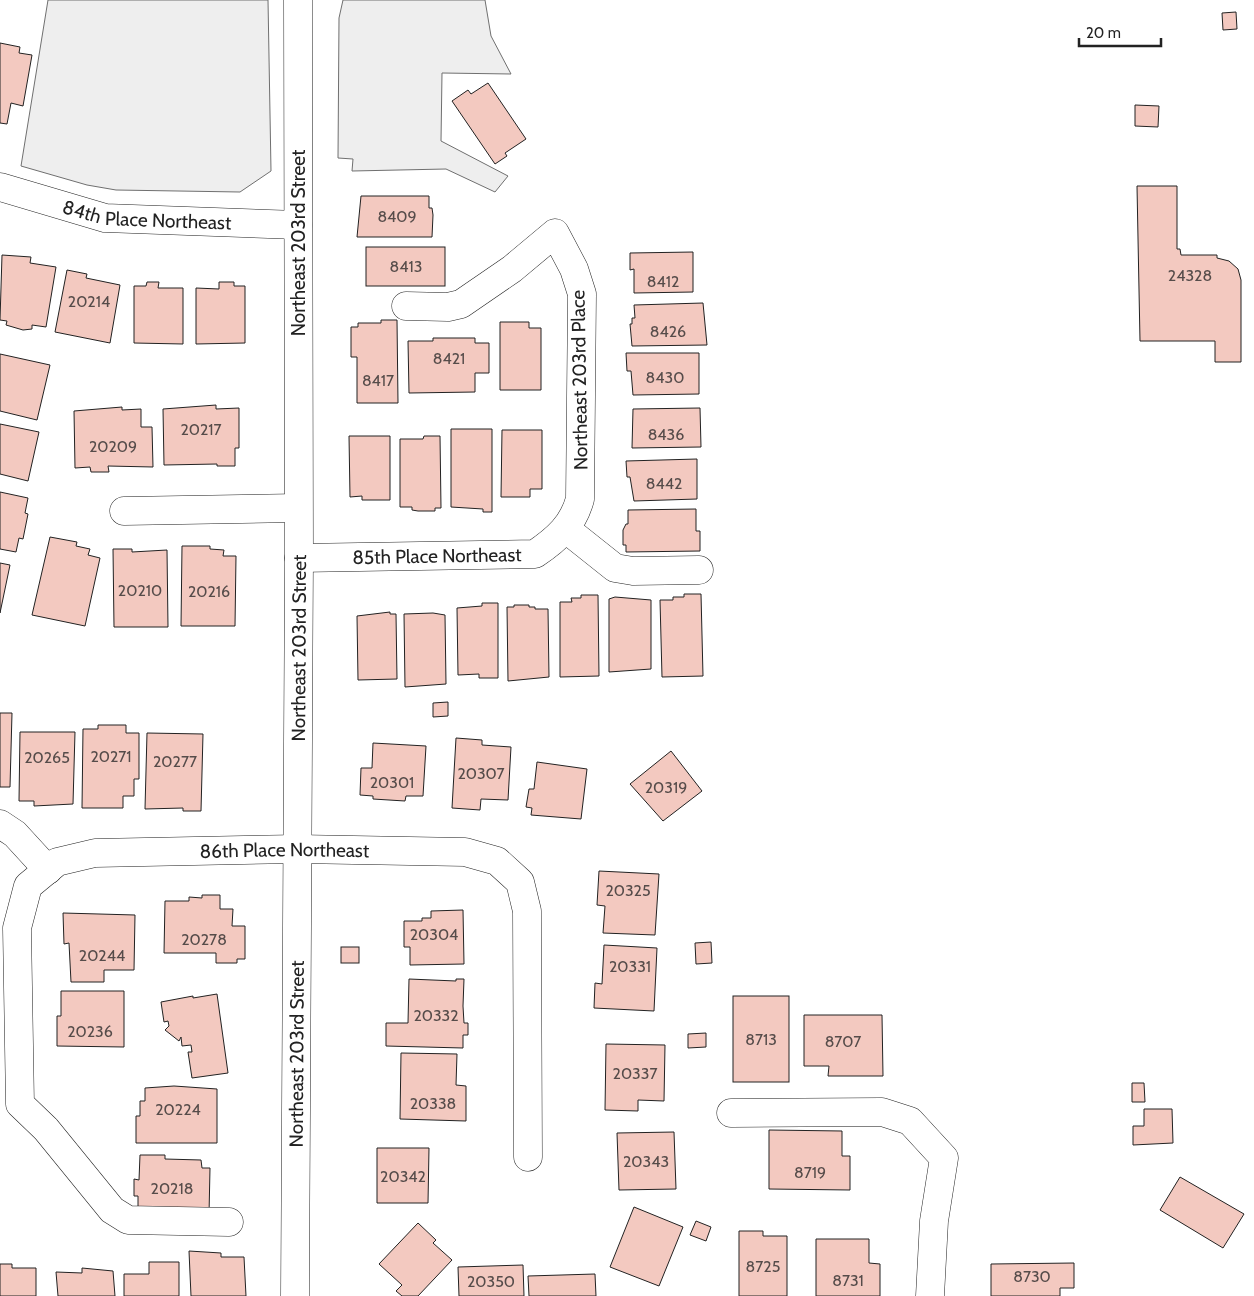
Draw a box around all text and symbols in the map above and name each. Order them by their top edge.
scale bar [1079,15,1162,47]
text: 20 m [1086,24,1121,42]
street label: Northeast 203rd Street [287,149,310,336]
street label: 84th Place Northeast [60,195,232,235]
house number: 8409 [377,207,417,226]
house number: 8413 [390,257,422,276]
house number: 24328 [1168,266,1212,285]
house number: 8412 [647,272,679,291]
street label: Northeast 203rd Place [566,289,593,470]
house number: 20214 [68,292,110,311]
house number: 8426 [650,322,686,341]
house number: 8421 [433,349,465,368]
house number: 8430 [646,368,684,387]
house number: 8417 [362,371,394,390]
house number: 20217 [180,420,222,439]
house number: 8436 [648,425,684,444]
house number: 20209 [89,437,137,456]
house number: 8442 [646,474,682,493]
street label: 85th Place Northeast [352,543,522,569]
street label: Northeast 203rd Street [287,554,311,741]
house number: 20210 [118,581,162,600]
house number: 20216 [188,582,230,601]
house number: 20271 [90,747,132,766]
house number: 20265 [24,748,70,767]
house number: 20277 [153,752,197,771]
house number: 20307 [457,764,505,783]
house number: 20301 [370,773,414,792]
house number: 20319 [645,778,687,797]
street label: 86th Place Northeast [199,838,370,863]
house number: 20325 [605,881,651,900]
house number: 20304 [410,925,458,944]
house number: 20278 [181,930,227,949]
house number: 20244 [79,946,125,965]
house number: 20331 [609,957,651,976]
street label: Northeast 203rd Street [285,960,309,1147]
house number: 20332 [413,1006,459,1025]
house number: 20236 [67,1022,113,1041]
house number: 8713 [745,1030,777,1049]
house number: 8707 [825,1032,861,1051]
house number: 20337 [613,1064,657,1083]
house number: 20338 [410,1094,456,1113]
house number: 20224 [155,1100,201,1119]
house number: 20343 [623,1152,669,1171]
house number: 8719 [794,1163,826,1182]
house number: 20342 [380,1167,426,1186]
house number: 20218 [151,1179,193,1198]
house number: 8725 [746,1257,780,1276]
house number: 8730 [1013,1267,1051,1286]
house number: 8731 [832,1271,864,1290]
house number: 20350 [467,1272,515,1291]

